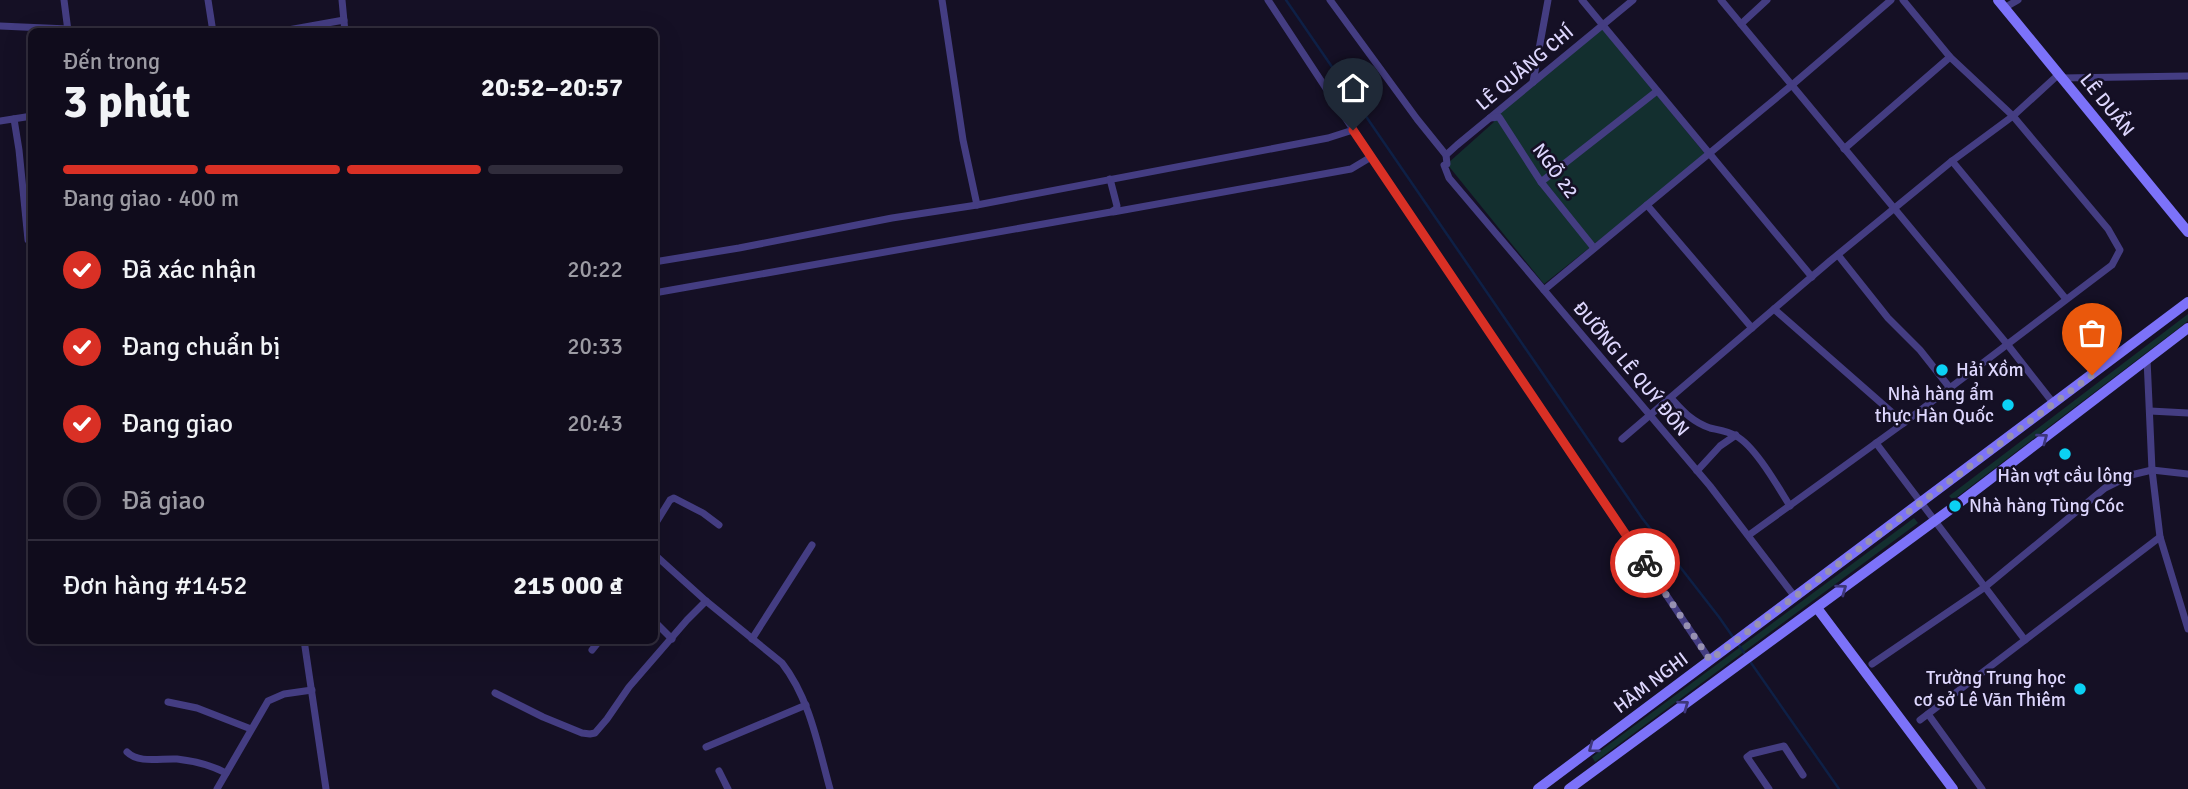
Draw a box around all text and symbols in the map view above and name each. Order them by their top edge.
street label: LÊ QUẢNG CHÍ [1471,19,1579,116]
text: Đến trong [63,47,160,76]
pin [1323,58,1383,130]
street label: LÊ DUẨN [2074,66,2143,141]
icon: home [1334,69,1372,107]
text: 20:52–20:57 [481,72,623,104]
text: 3 phút [63,74,190,130]
street label: NGÕ 22 [1527,139,1583,203]
text: Đang giao · 400 m [63,184,239,213]
icon: check [63,251,101,289]
text: Đã xác nhận [122,254,256,286]
text: 20:22 [567,255,623,284]
street label: ĐƯỜNG LÊ QUÝ ĐÔN [1568,297,1694,441]
pin [2062,303,2122,375]
icon: bag [2073,314,2111,352]
icon: check [63,328,101,366]
text: Đang chuẩn bị [122,331,280,363]
text: 20:33 [567,332,623,361]
place label: Hải Xồm [1956,358,2024,382]
marker: Hải Xồm [1934,362,1950,378]
place label: Nhà hàng ẩm thực Hàn Quốc [1875,381,1994,428]
marker: Nhà hàng ẩm thực Hàn Quốc [2000,397,2016,413]
icon: check [63,405,101,443]
text: Đang giao [122,408,233,440]
text: 20:43 [567,409,623,438]
one-way arrow [2036,434,2048,447]
marker: Hàn vợt cầu lông [2057,446,2073,462]
place label: Hàn vợt cầu lông [1997,464,2133,488]
text: Đã giao [122,485,205,517]
place label: Nhà hàng Tùng Cóc [1969,494,2124,518]
marker: Nhà hàng Tùng Cóc [1947,498,1963,514]
courier [1610,528,1680,598]
icon: bike [1626,544,1664,582]
text: Đơn hàng #1452 [63,570,248,602]
text: 215 000 ₫ [513,570,623,602]
one-way arrow [1834,585,1847,597]
street label: HÀM NGHI [1609,647,1693,719]
place label: Trường Trung học cơ sở Lê Văn Thiêm [1914,666,2066,712]
marker: Trường Trung học cơ sở Lê Văn Thiêm [2072,681,2088,697]
one-way arrow [1676,701,1688,713]
one-way arrow [1588,740,1601,752]

